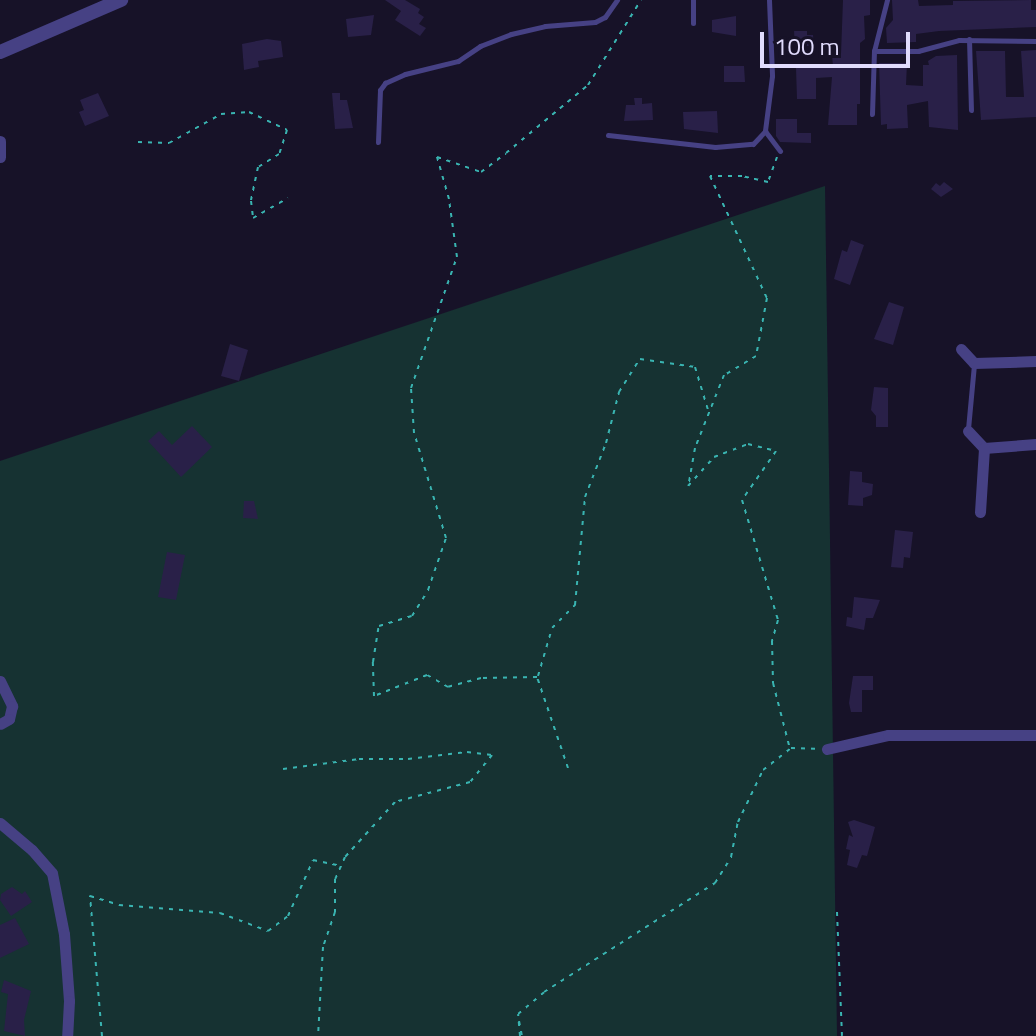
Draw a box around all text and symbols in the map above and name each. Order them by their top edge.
scale bar [764,16,914,66]
text: 100 m [774,28,840,64]

